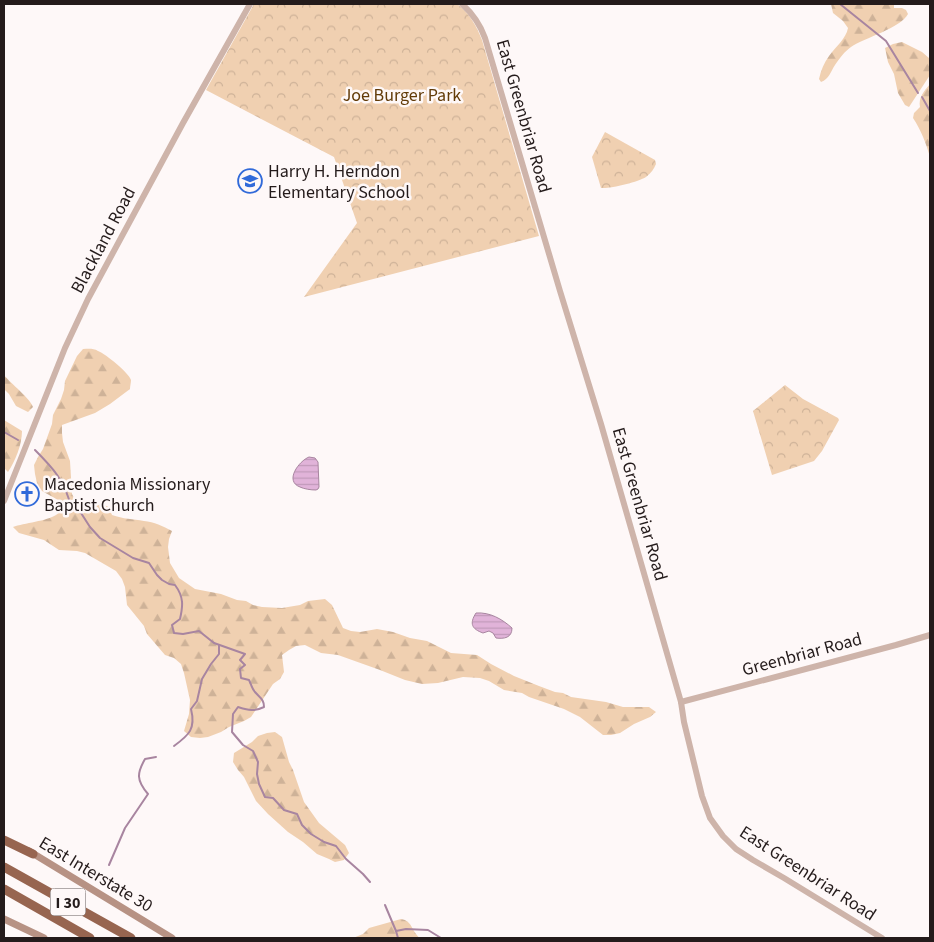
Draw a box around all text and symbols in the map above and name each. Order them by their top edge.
street label: East Greenbriar Road [490,37,557,196]
park label: Joe Burger Park [343,83,461,108]
place label: Harry H. Herndon Elementary School [268,159,410,205]
school or university icon: Harry H. Herndon Elementary School [237,168,263,194]
street label: Blackland Road [65,183,142,298]
street label: East Greenbriar Road [606,425,673,584]
place label: Macedonia Missionary Baptist Church [44,472,211,518]
church icon: Macedonia Missionary Baptist Church [14,481,40,507]
street label: Greenbriar Road [739,626,865,682]
street label: East Greenbriar Road [734,820,881,927]
street label: East Interstate 30 [34,831,157,918]
road number: I 30 [50,889,86,916]

